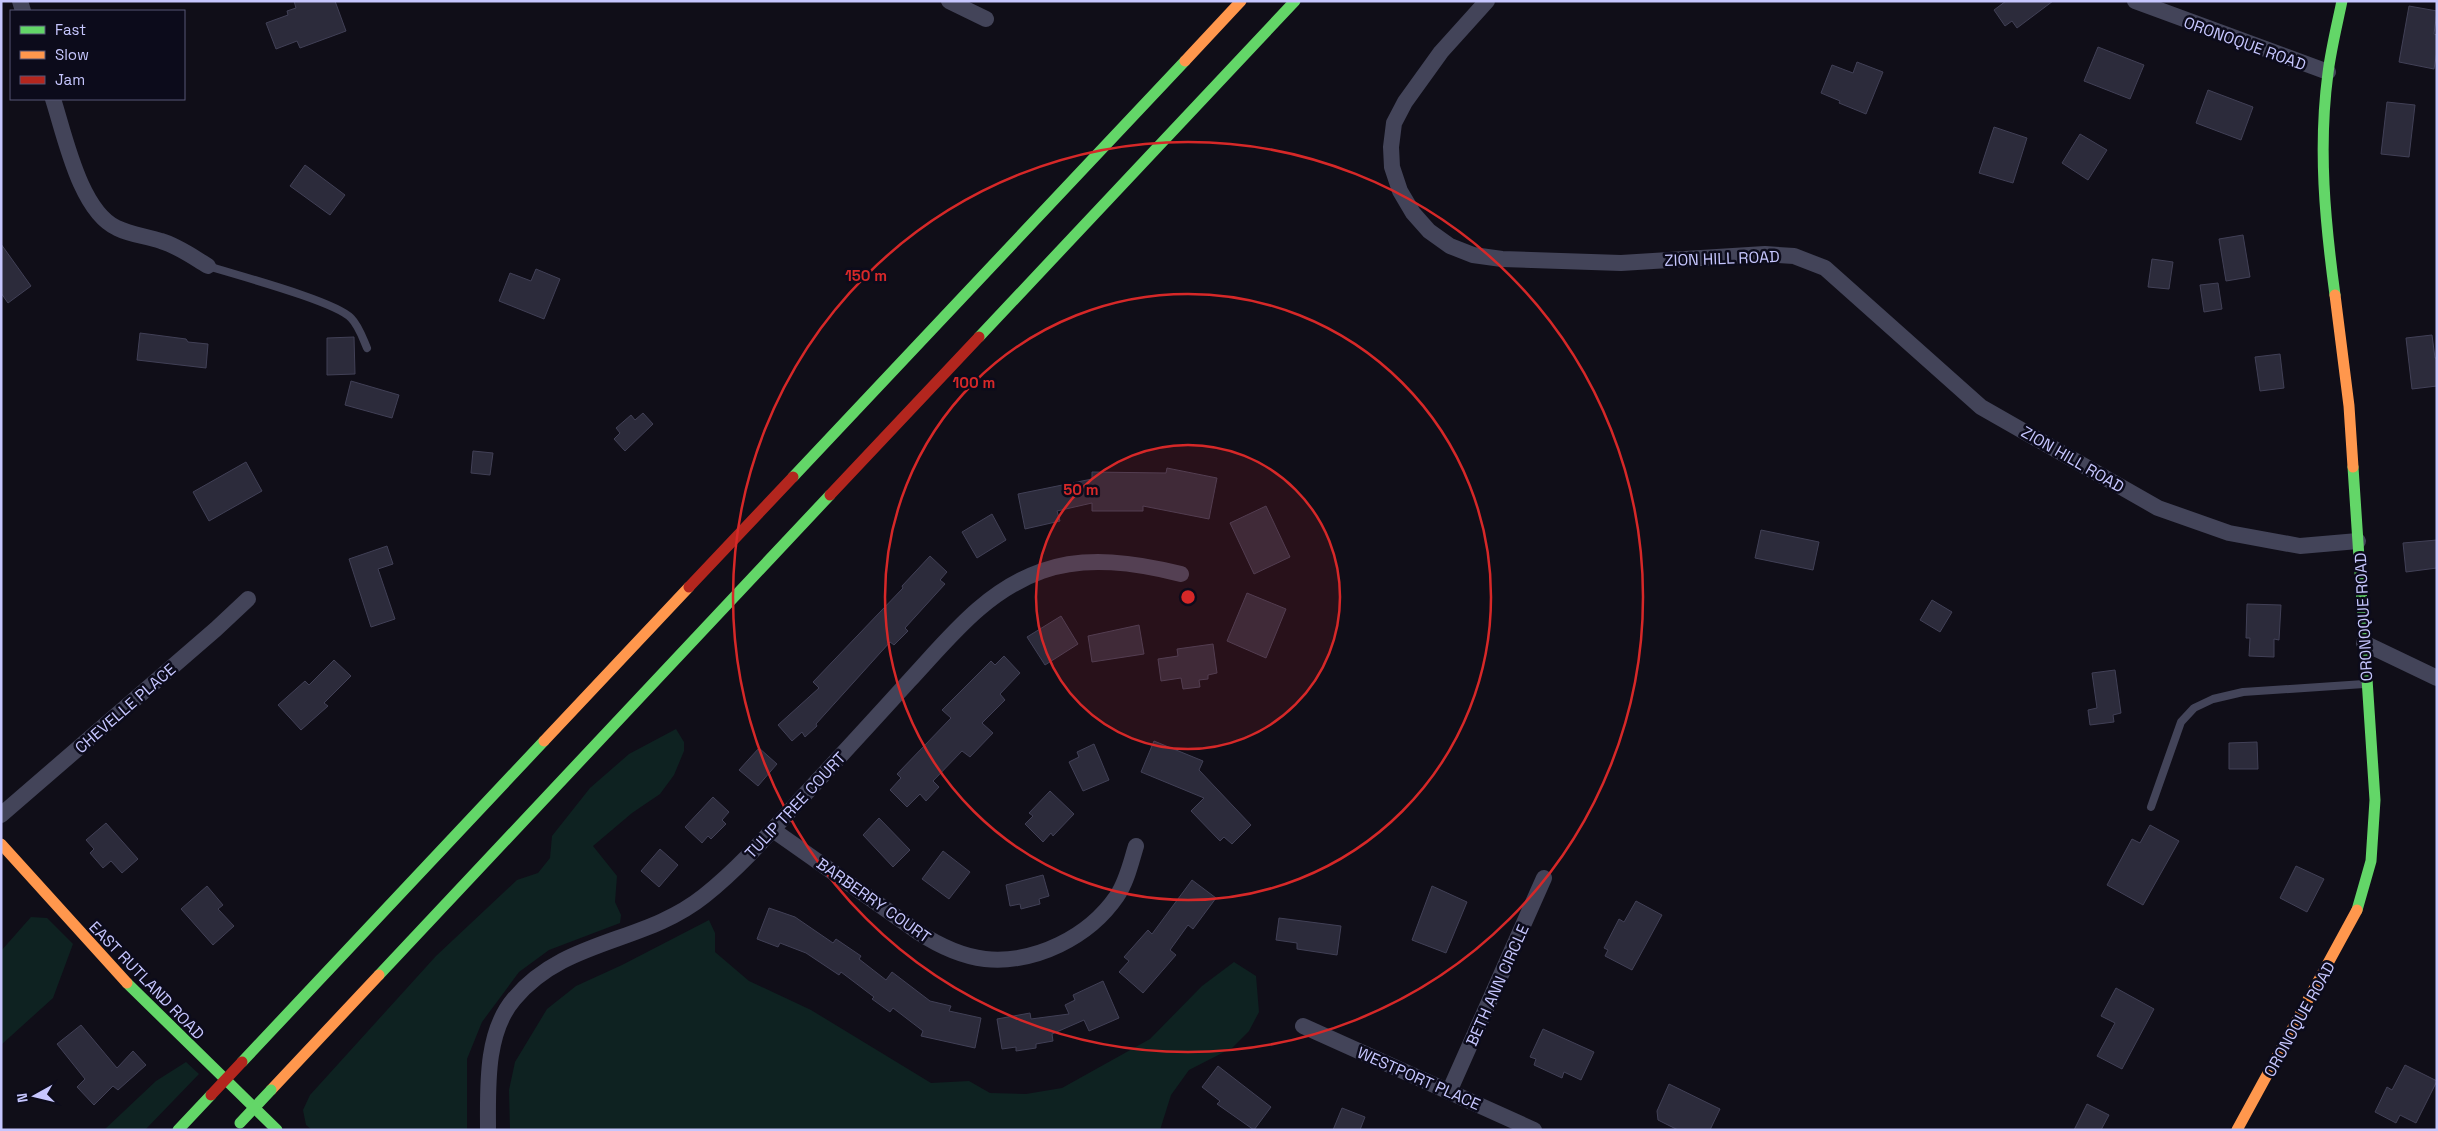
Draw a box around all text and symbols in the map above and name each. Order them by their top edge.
legend [10,10,185,100]
street label: ORONOQUE ROAD [2181,12,2309,75]
text: Fast [55,20,86,39]
text: Slow [55,45,89,64]
text: Jam [55,70,85,89]
street label: ZION HILL ROAD [1664,246,1780,271]
text: 150 m [845,266,887,285]
text: 100 m [953,373,995,392]
street label: ZION HILL ROAD [2017,421,2128,497]
text: 50 m [1063,480,1099,499]
street label: ORONOQUE ROAD [2350,552,2377,682]
centre of rings [1179,588,1197,606]
street label: CHEVELLE PLACE [71,659,180,758]
street label: TULIP TREE COURT [740,747,850,863]
street label: BARBERRY COURT [812,853,935,948]
street label: EAST RUTLAND ROAD [85,917,209,1044]
street label: BETH ANN CIRCLE [1461,921,1534,1049]
street label: ORONOQUE ROAD [2259,958,2340,1081]
street label: WESTPORT PLACE [1354,1042,1484,1115]
north arrow [10,1071,60,1121]
text: N [13,1092,32,1104]

